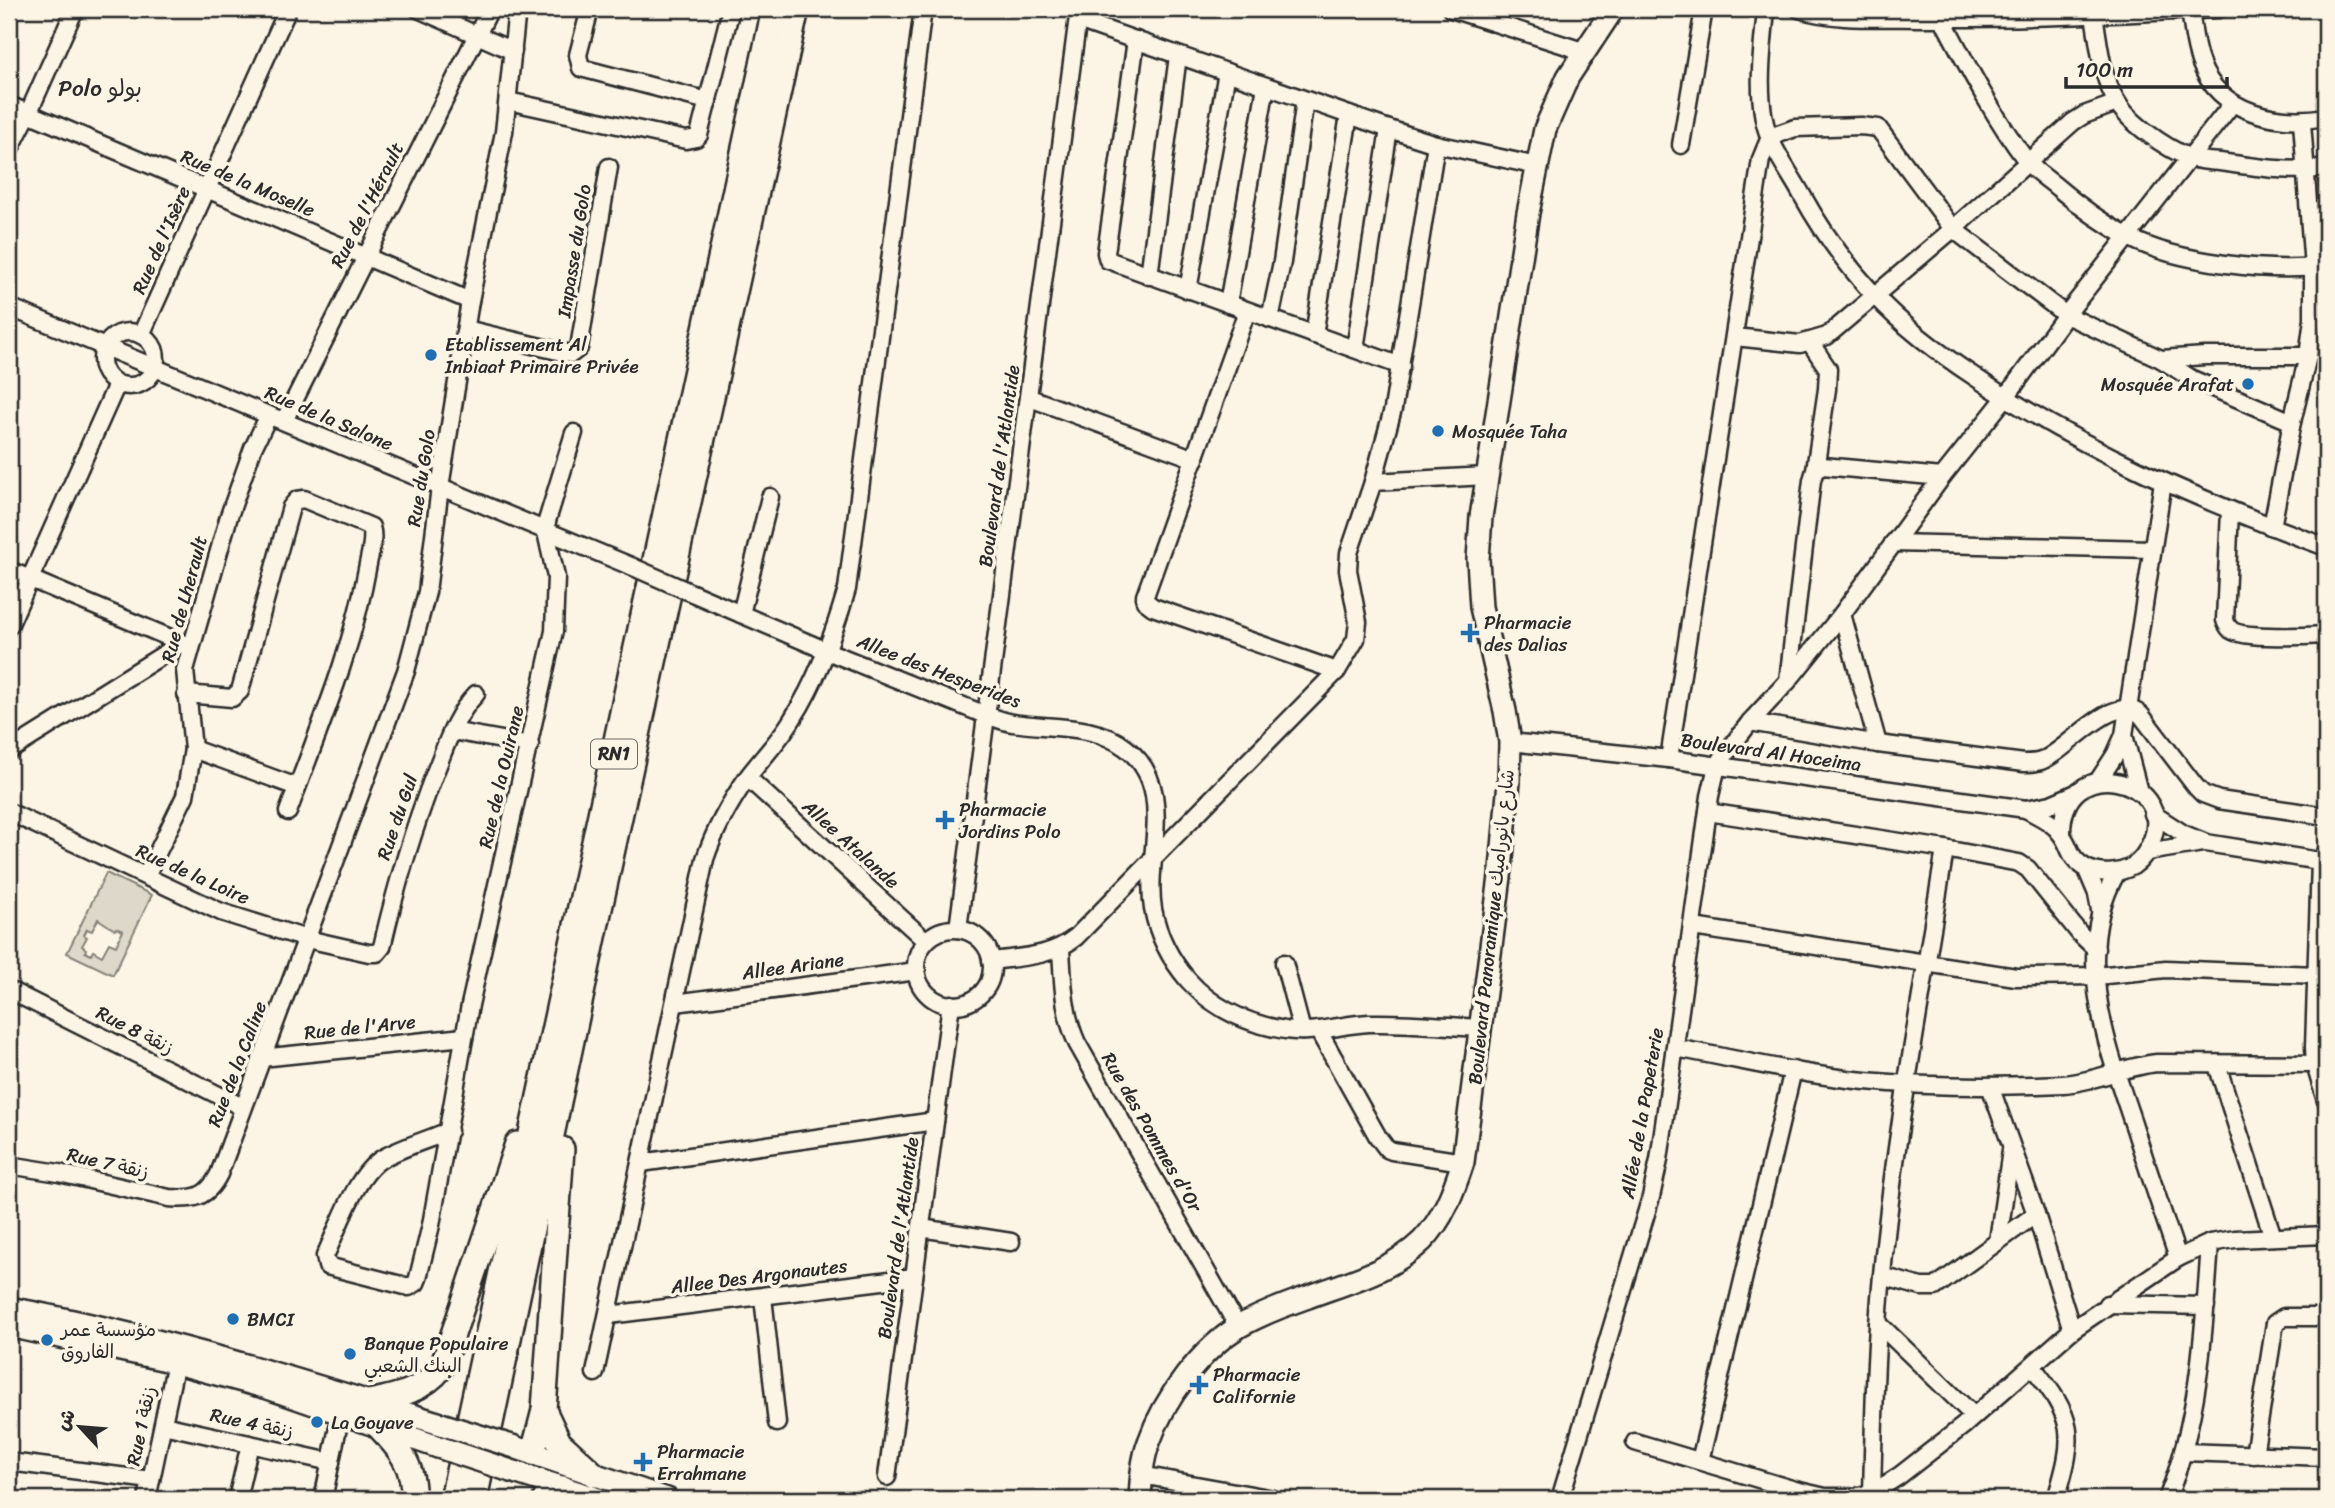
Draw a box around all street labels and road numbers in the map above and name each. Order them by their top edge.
street label: Rue de l'Hérault [321,136,413,274]
street label: Rue de la Moselle [176,140,321,226]
street label: Rue de l'Isère [122,180,200,300]
street label: Impasse du Golo [547,182,601,321]
street label: Boulevard de l'Atlantide [968,363,1030,569]
street label: Rue de la Salone [260,376,399,460]
street label: Rue du Golo [397,427,445,529]
street label: Rue de Lherault [151,532,217,666]
street label: Allee des Hesperides [851,624,1026,717]
street label: Rue de la Ouirane [469,702,533,852]
street label: Boulevard Al Hoceima [1679,723,1864,781]
road number: RN1 [591,740,637,768]
street label: Boulevard Panoramique شارع بانوراميك [1458,768,1524,1086]
street label: Rue du Gul [367,769,427,864]
street label: Allee Atalande [794,790,908,897]
street label: Rue de la Loire [131,834,255,914]
street label: Allee Ariane [739,942,846,990]
street label: Rue 8 زنقة [90,996,180,1064]
street label: Rue de la Caline [198,996,276,1132]
street label: Rue de l'Arve [303,1005,418,1049]
street label: Allée de la Papeterie [1611,1025,1673,1202]
street label: Rue des Pommes d'Or [1093,1046,1212,1219]
street label: Boulevard de l'Atlantide [867,1135,929,1341]
street label: Rue 7 زنقة [64,1138,152,1188]
street label: Allee Des Argonautes [668,1249,849,1303]
street label: Rue 1 زنقة [116,1383,166,1469]
street label: Rue 4 زنقة [207,1398,297,1448]

